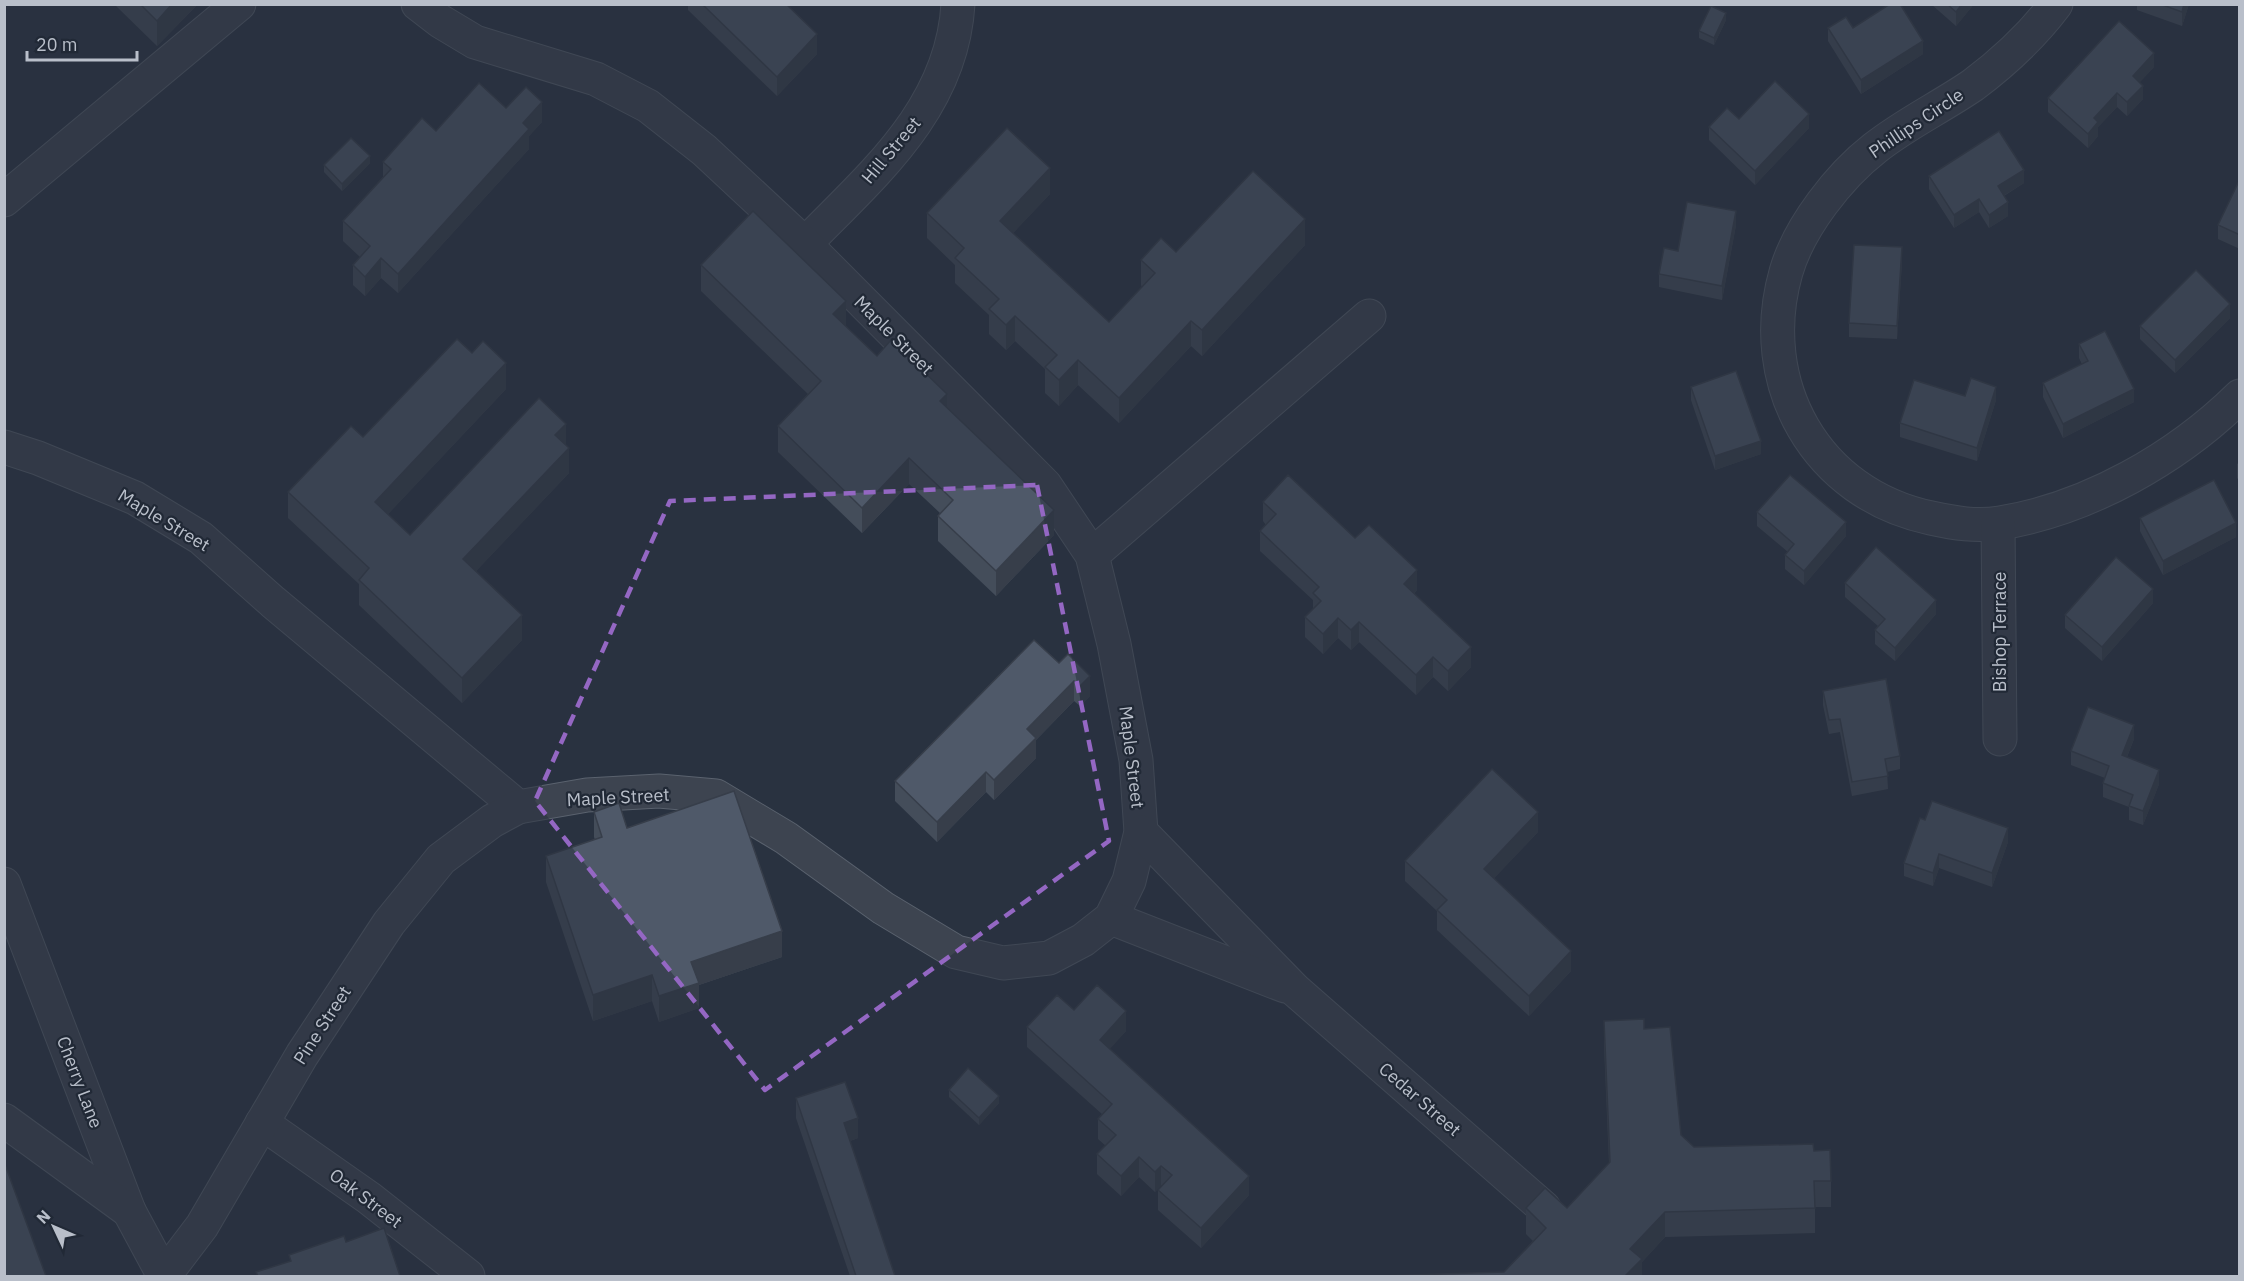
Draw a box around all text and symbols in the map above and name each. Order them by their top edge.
scale bar [27,24,136,62]
text: 20 m [36,33,78,56]
street label: Phillips Circle [1864,83,1968,163]
street label: Hill Street [856,112,926,188]
street label: Maple Street [849,290,939,380]
street label: Maple Street [114,484,214,556]
street label: Bishop Terrace [1988,572,2011,692]
street label: Maple Street [1114,704,1150,810]
street label: Maple Street [566,783,670,811]
street label: Pine Street [288,981,356,1069]
street label: Cherry Lane [52,1033,108,1131]
street label: Cedar Street [1374,1057,1466,1141]
street label: Oak Street [325,1163,407,1233]
north arrow [24,1197,84,1257]
text: N [32,1205,54,1228]

